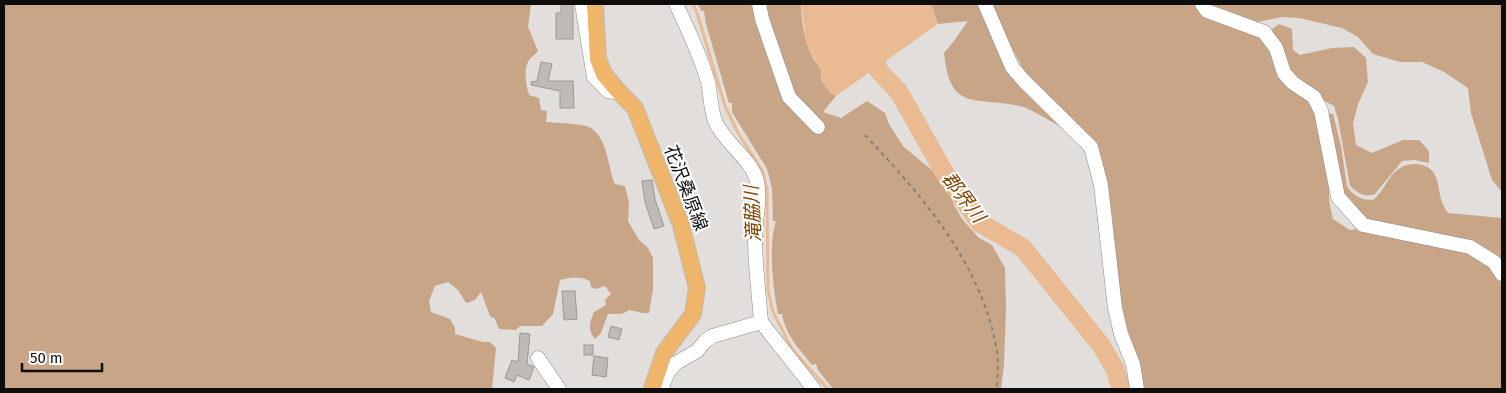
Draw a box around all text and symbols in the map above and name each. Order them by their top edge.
street label: 花沢桑原線 [660,142,712,234]
water label: 郡界川 [937,168,991,229]
water label: 滝脇川 [739,183,765,243]
scale bar [22,340,102,372]
text: 50 m [30,349,63,367]

